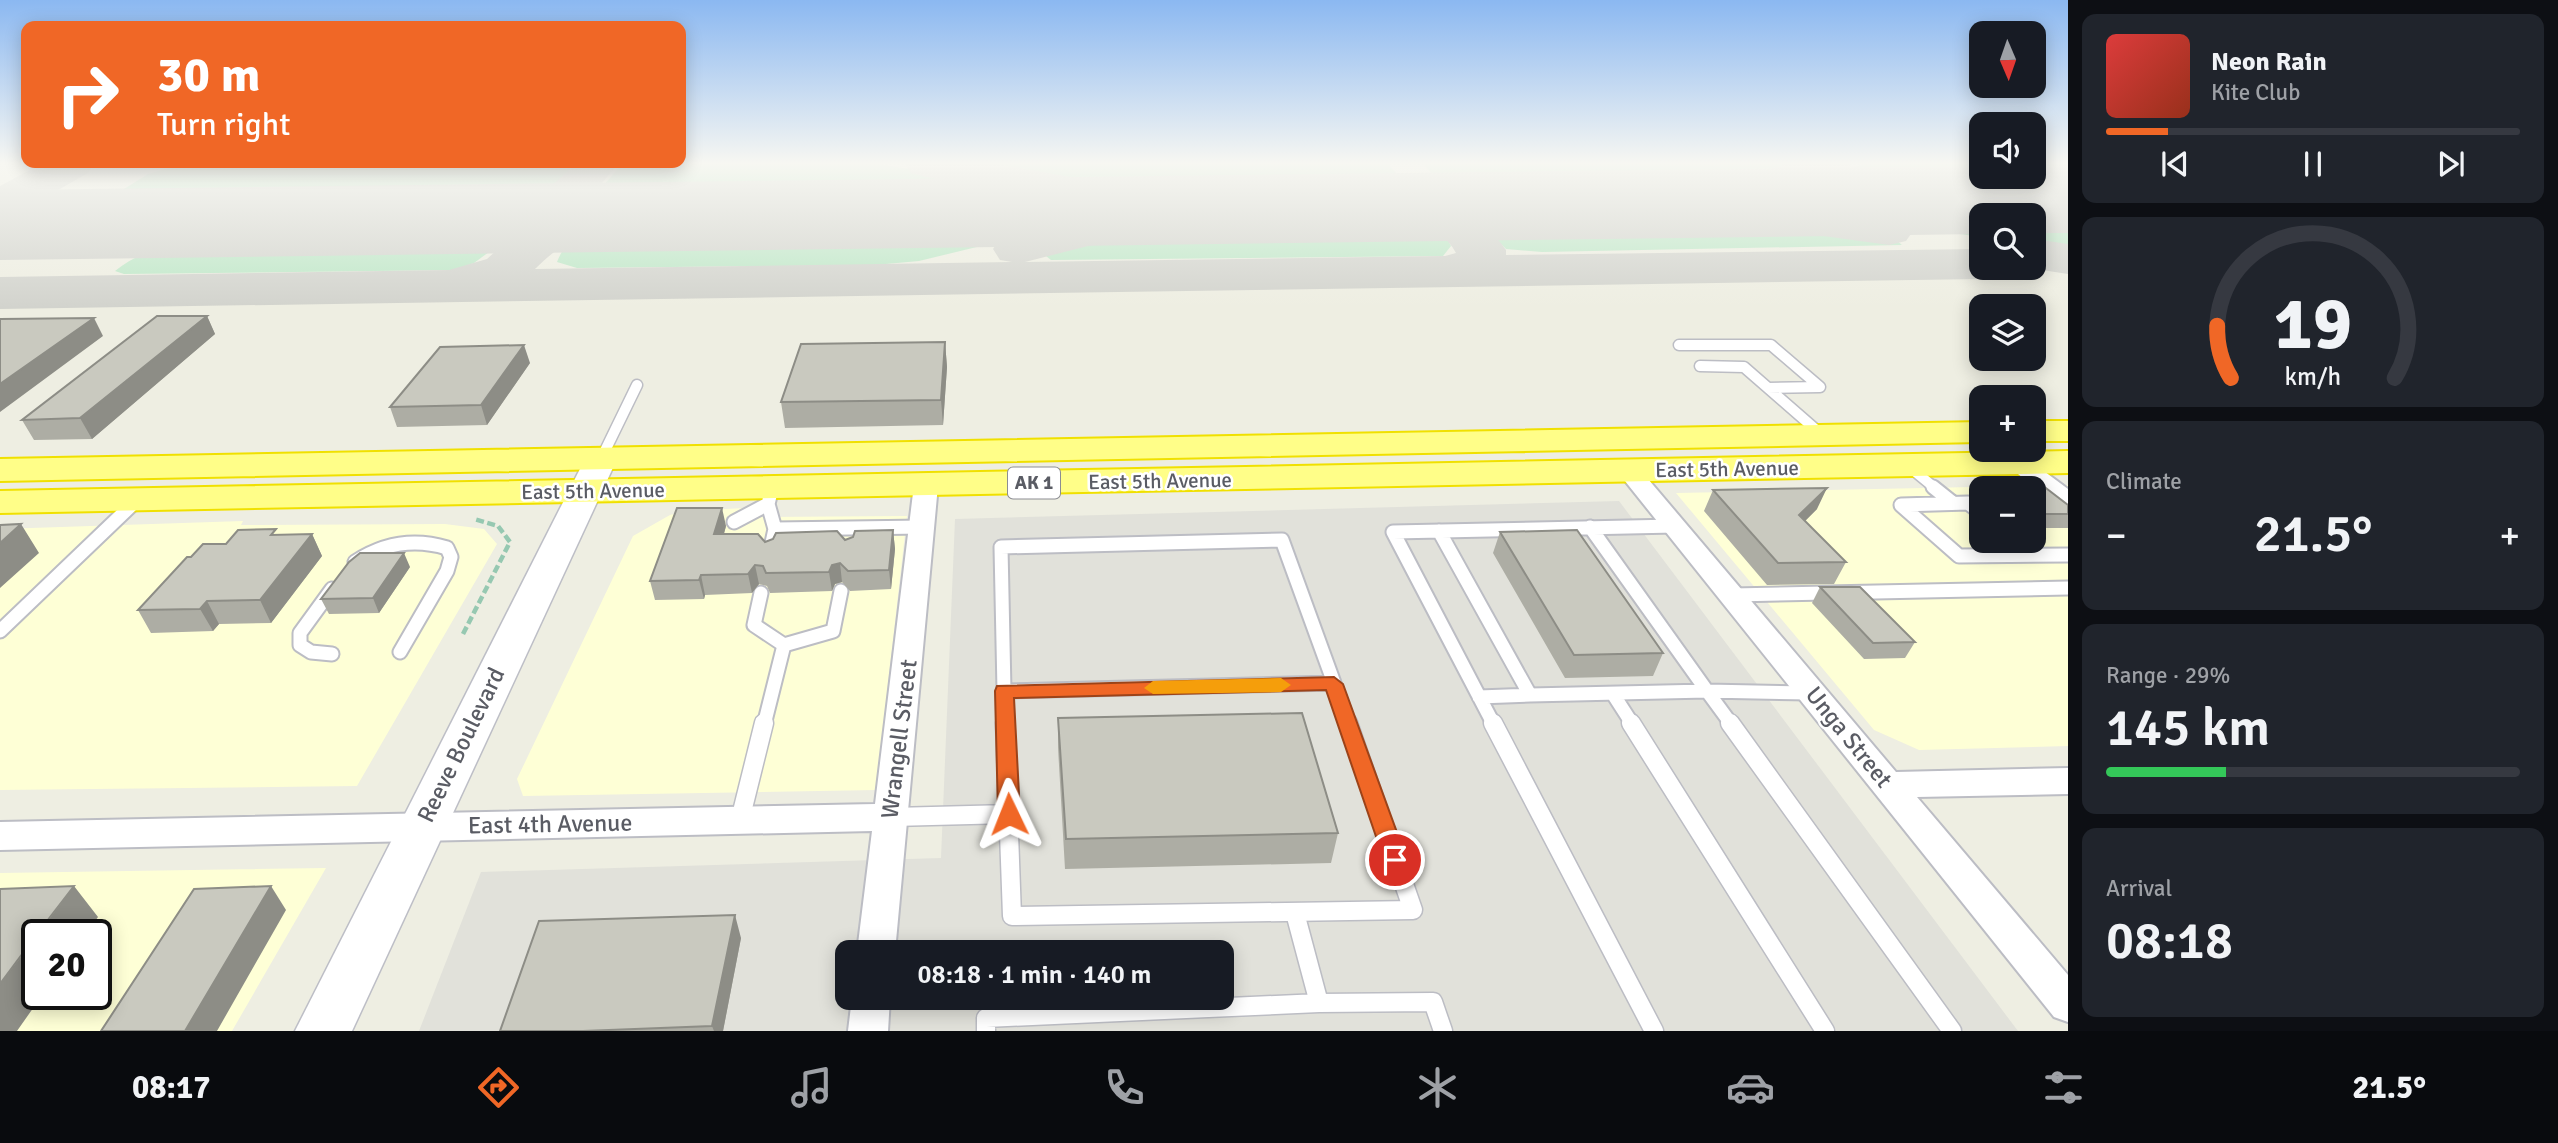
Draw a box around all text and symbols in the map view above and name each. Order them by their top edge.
north arrow [1969,21,2046,98]
map controls [1969,21,2046,553]
text: 30 m [157,45,260,105]
text: Neon Rain [2211,46,2327,78]
icon: right [42,49,133,140]
text: Kite Club [2211,78,2300,107]
text: Turn right [157,105,290,144]
button: sound [1969,112,2046,189]
icon: previous [2156,145,2194,183]
icon: pause [2294,145,2332,183]
icon: next [2432,145,2470,183]
button: search [1969,203,2046,280]
text: 19 [2274,281,2352,370]
button: layers [1969,294,2046,371]
text: km/h [2285,361,2341,392]
button: + [1969,385,2046,462]
street label: East 5th Avenue [1655,455,1799,483]
street label: East 5th Avenue [1088,467,1232,495]
text: Climate [2106,467,2182,496]
road number: AK 1 [1008,468,1060,498]
button: − [1969,476,2046,553]
street label: East 5th Avenue [521,477,665,505]
text: 21.5° [2254,502,2372,566]
text: − [2106,512,2127,559]
text: + [2499,512,2520,559]
street label: Wrangell Street [874,658,924,820]
text: Range · 29% [2106,661,2230,690]
street label: Reeve Boulevard [411,663,511,827]
street label: Unga Street [1799,680,1899,794]
text: 145 km [2106,696,2270,760]
position arrow [972,777,1046,851]
street label: East 4th Avenue [467,808,633,840]
pin [1365,830,1425,890]
icon: arrive [1376,841,1414,879]
text: Arrival [2106,874,2172,903]
text: 08:18 [2106,909,2233,973]
speed limit sign: 20 [21,919,112,1010]
text: 08:18 · 1 min · 140 m [918,959,1151,991]
icon: directions [474,1063,523,1112]
icon: music [787,1063,836,1112]
icon: phone [1100,1063,1149,1112]
icon: climate [1413,1063,1462,1112]
icon: car [1726,1063,1775,1112]
icon: filters [2039,1063,2088,1112]
text: 08:17 [132,1068,211,1107]
text: 21.5° [2352,1068,2426,1107]

